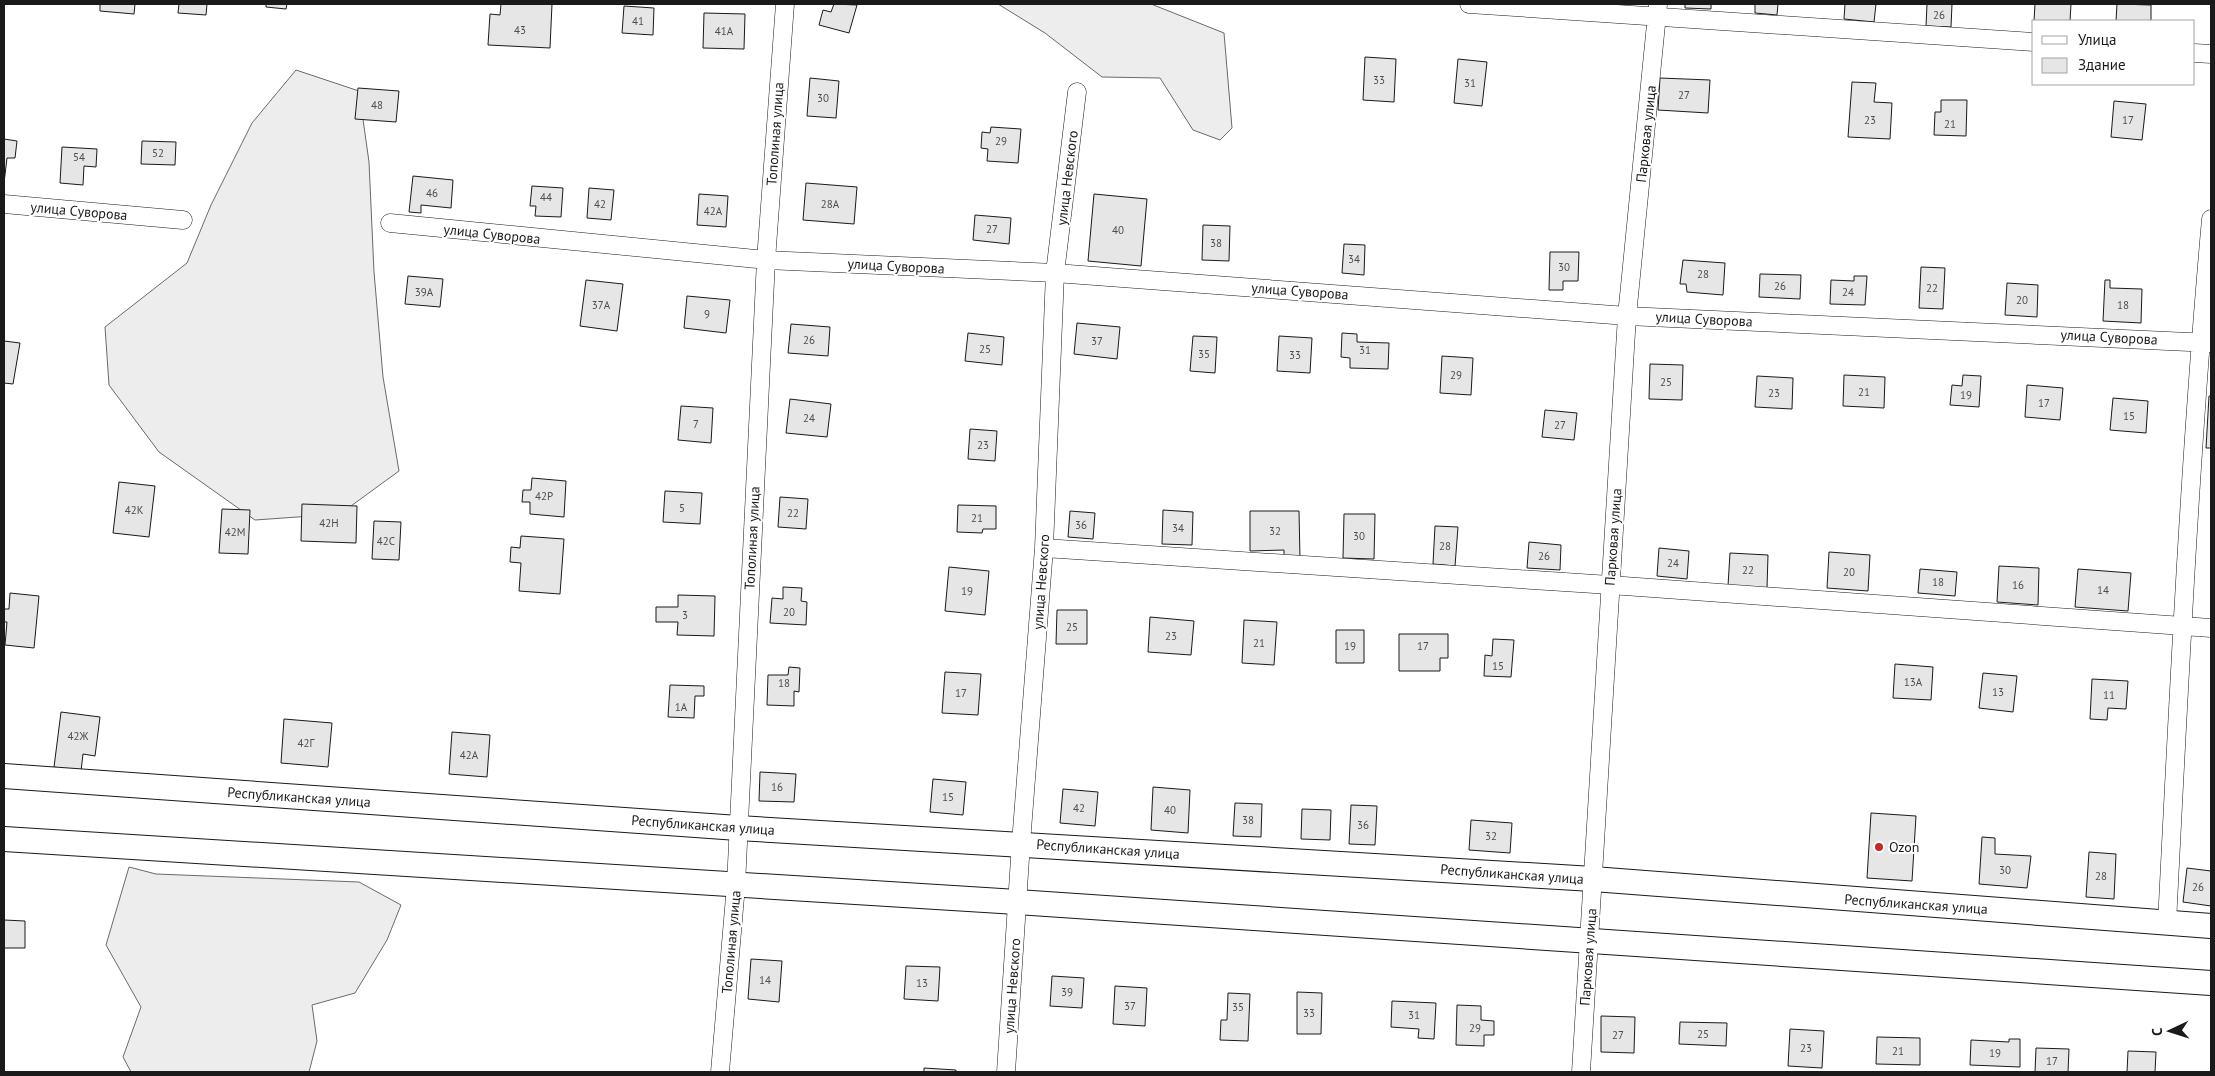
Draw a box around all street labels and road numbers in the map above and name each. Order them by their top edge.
street label: Тополиная улица [762,82,788,186]
street label: Парковая улица [1632,84,1660,184]
street label: улица Невского [1052,129,1082,227]
street label: улица Суворова [30,198,128,224]
street label: улица Суворова [443,220,541,248]
street label: улица Суворова [847,254,945,278]
street label: улица Суворова [1251,279,1349,303]
street label: улица Суворова [1655,307,1753,331]
street label: улица Суворова [2060,325,2158,349]
street label: Тополиная улица [740,486,764,590]
street label: Парковая улица [1601,488,1625,586]
street label: улица Невского [1029,534,1053,630]
street label: Республиканская улица [227,783,371,811]
street label: Республиканская улица [631,811,775,839]
street label: Республиканская улица [1036,835,1180,863]
street label: Республиканская улица [1440,860,1584,888]
street label: Тополиная улица [718,890,744,994]
street label: Республиканская улица [1844,890,1988,918]
street label: Парковая улица [1576,908,1600,1006]
street label: улица Невского [1000,938,1024,1034]

